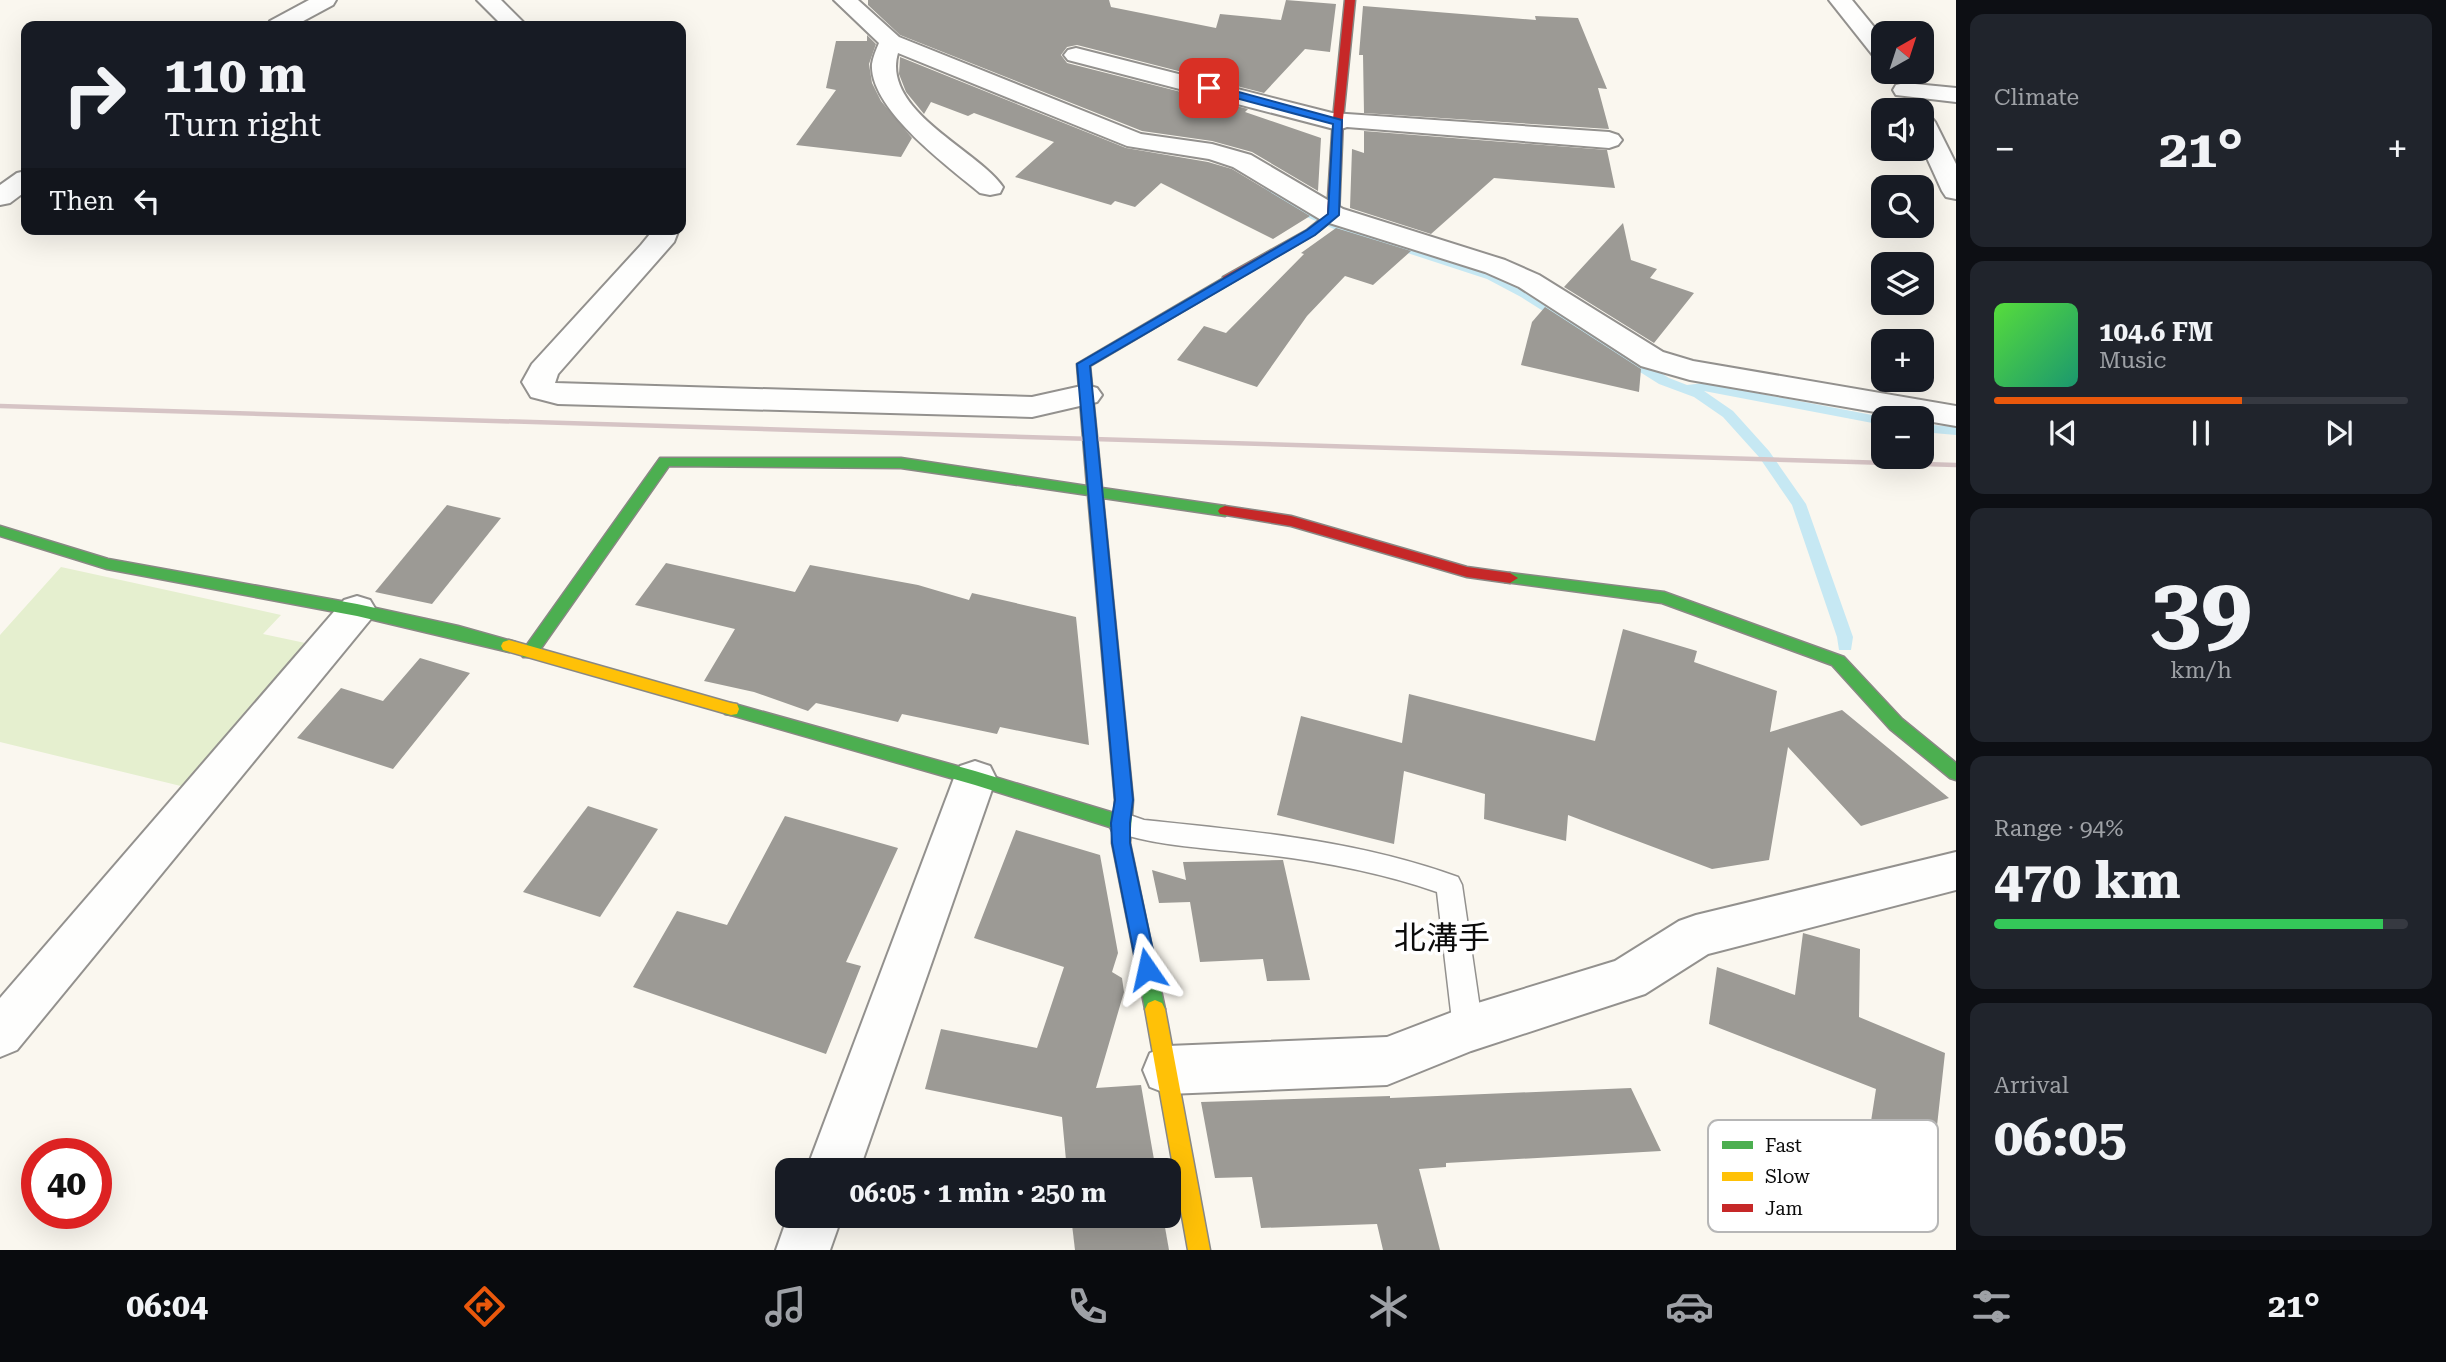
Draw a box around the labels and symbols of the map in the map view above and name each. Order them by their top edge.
north arrow [1871,21,1934,84]
pin [1179,58,1239,118]
district label: 北溝手 [1394,919,1490,957]
position arrow [1110,932,1184,1006]
legend [1708,1120,1938,1232]
text: Fast [1765,1134,1802,1157]
speed limit sign: 40 [21,1138,112,1229]
text: Slow [1765,1165,1810,1188]
text: Jam [1765,1197,1803,1220]

